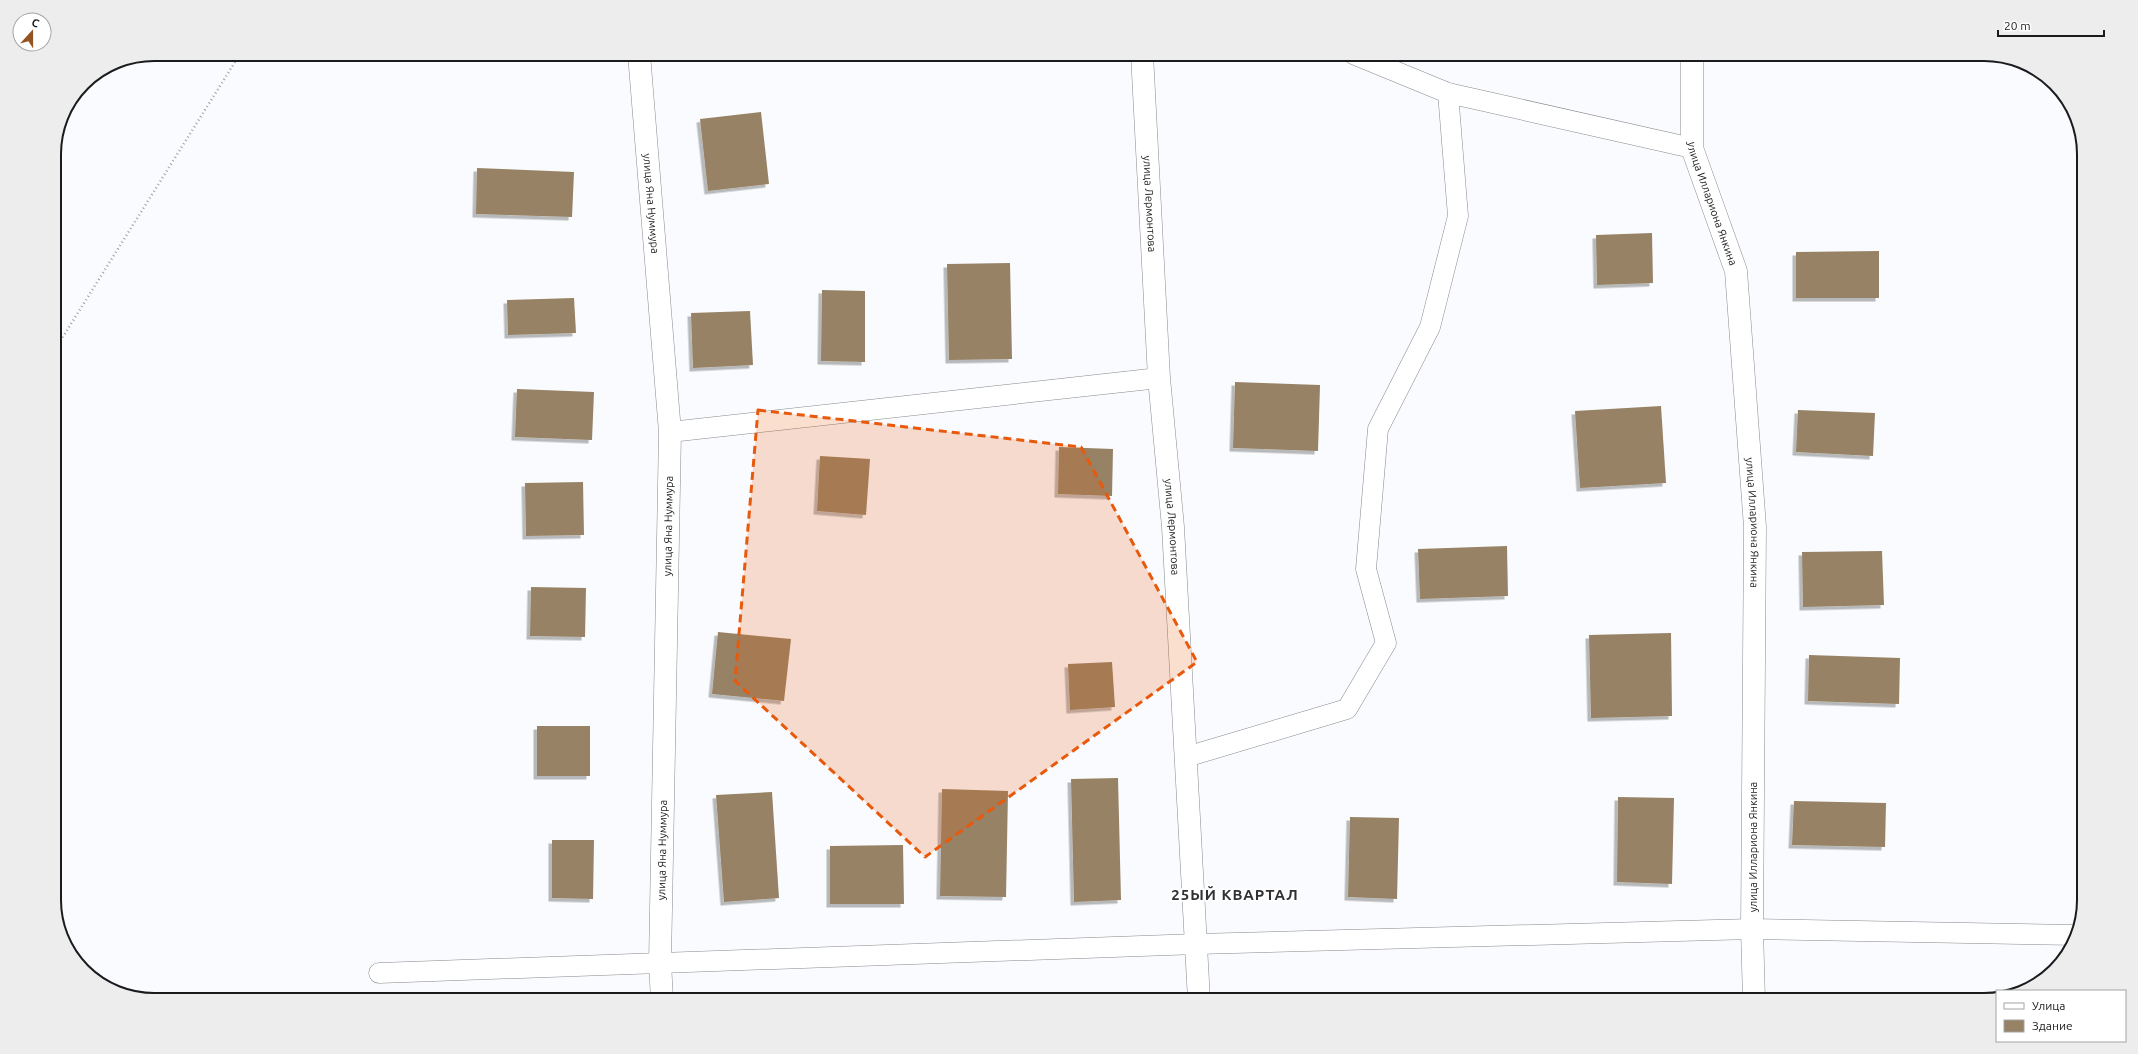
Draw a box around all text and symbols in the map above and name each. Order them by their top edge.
north arrow [12,12,52,52]
scale bar [1998,12,2104,38]
text: С [30,16,41,30]
text: 20 m [2004,19,2031,32]
street label: улица Иллариона Янкина [1686,142,1740,267]
street label: улица Яна Нуммура [641,153,661,254]
street label: улица Лермонтова [1141,155,1158,252]
street label: улица Иллариона Янкина [1744,457,1761,588]
street label: улица Яна Нуммура [661,476,675,576]
street label: улица Лермонтова [1162,478,1182,576]
street label: улица Иллариона Янкина [1747,782,1759,912]
street label: улица Яна Нуммура [655,800,669,900]
district label: 25ЫЙ КВАРТАЛ [1171,885,1299,903]
legend [1996,990,2126,1042]
text: Улица [2032,999,2065,1012]
text: Здание [2032,1019,2073,1032]

